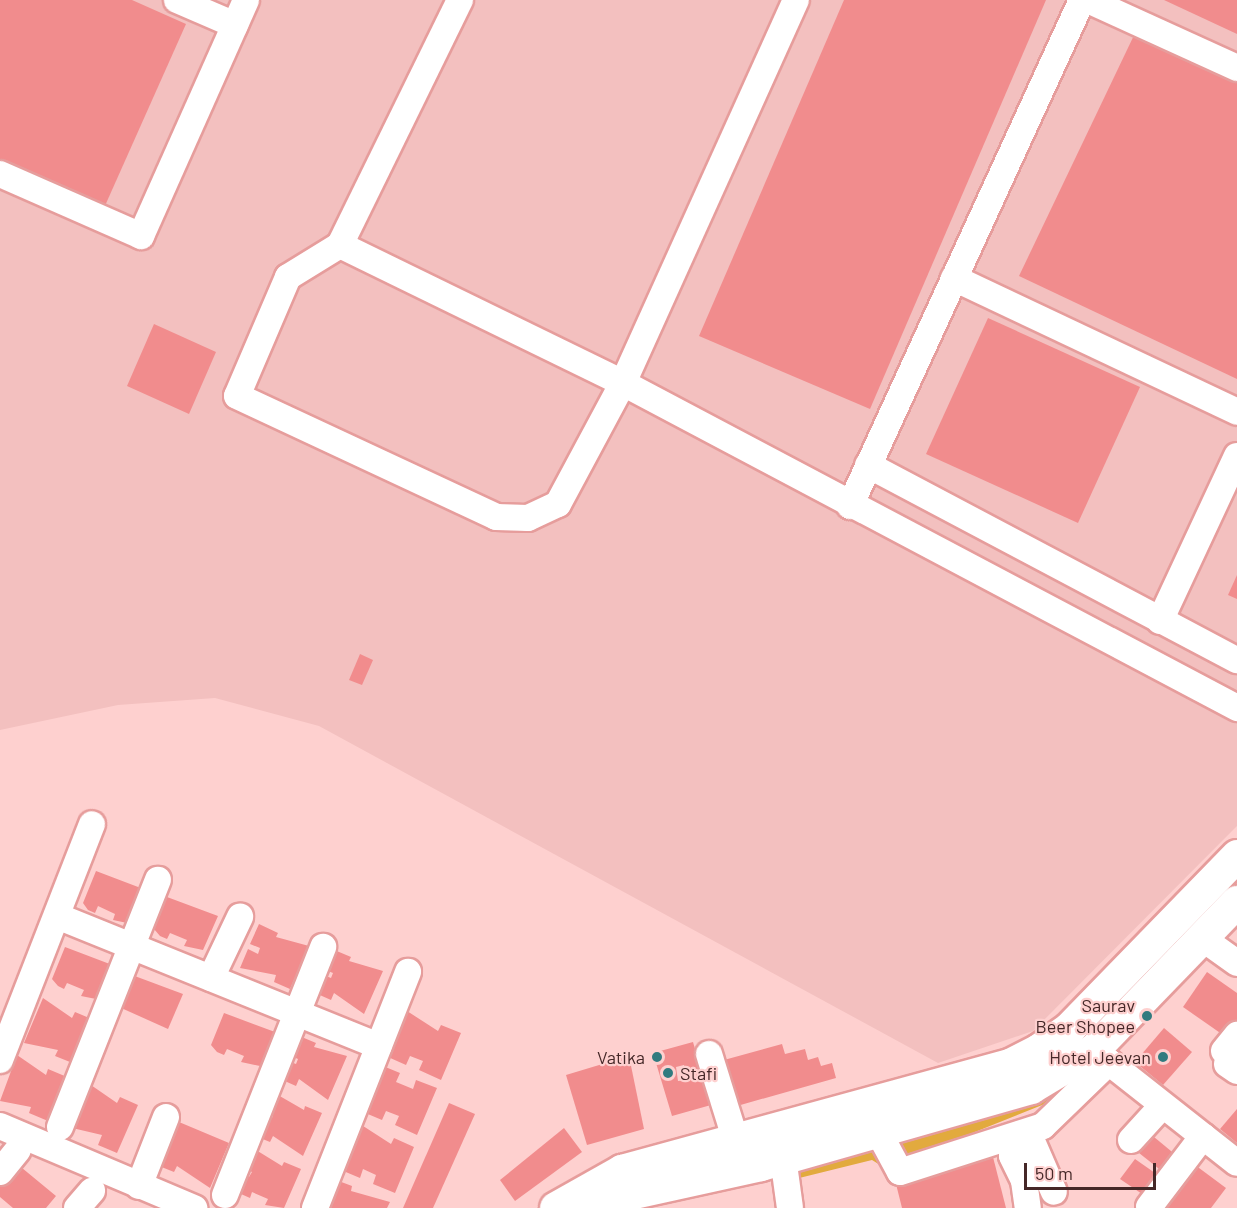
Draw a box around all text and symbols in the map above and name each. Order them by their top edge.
place label: Saurav Beer Shopee [1035,995,1135,1038]
marker: Saurav Beer Shopee [1140,1009,1154,1023]
place label: Vatika [597,1046,645,1068]
place label: Hotel Jeevan [1049,1046,1151,1068]
marker: Vatika [650,1050,664,1064]
marker: Hotel Jeevan [1156,1050,1170,1064]
place label: Stafi [680,1062,717,1084]
marker: Stafi [661,1066,675,1080]
scale bar [1027,1151,1159,1189]
text: 50 m [1035,1162,1073,1184]

